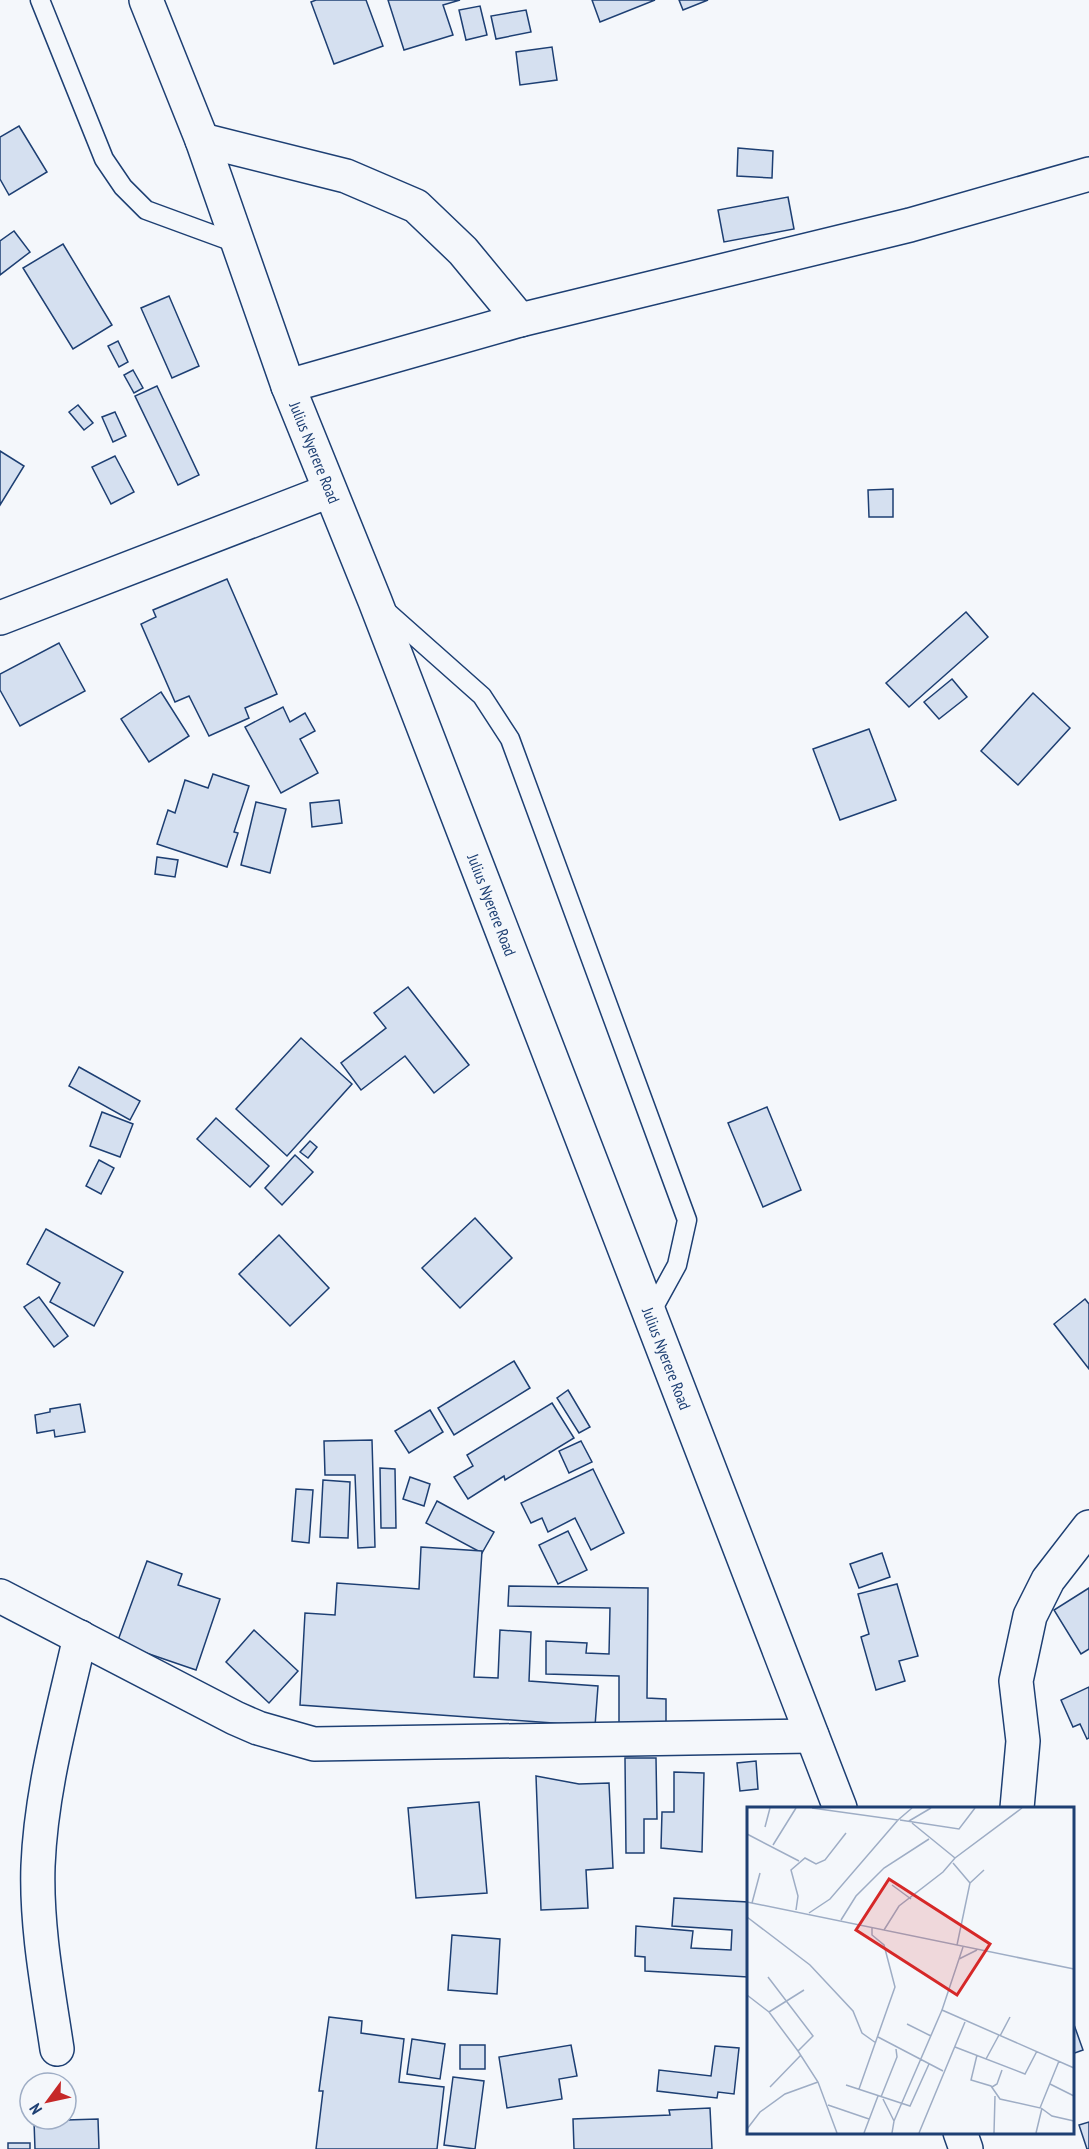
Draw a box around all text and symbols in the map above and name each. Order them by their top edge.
street label: Julius Nyerere Road [285,398,344,506]
street label: Julius Nyerere Road [463,850,521,959]
street label: Julius Nyerere Road [638,1304,696,1412]
inset map [747,1807,1074,2134]
north arrow [18,2071,78,2131]
text: N [25,2100,46,2118]

